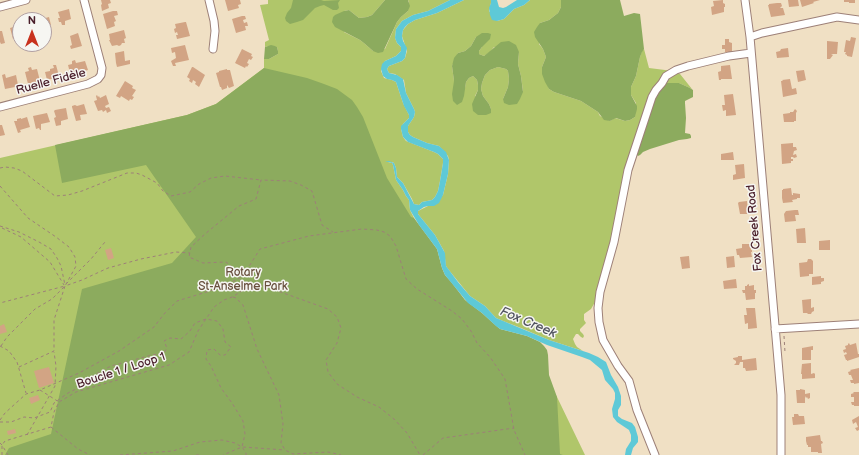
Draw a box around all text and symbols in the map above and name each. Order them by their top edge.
north arrow [12,12,52,52]
text: N [28,14,36,27]
street label: Ruelle Fidèle [14,66,88,98]
street label: Fox Creek Road [744,184,766,272]
park label: Rotary St-Anselme Park [198,266,288,294]
water label: Fox Creek [497,304,559,342]
street label: Boucle 1 / Loop 1 [75,350,167,392]

